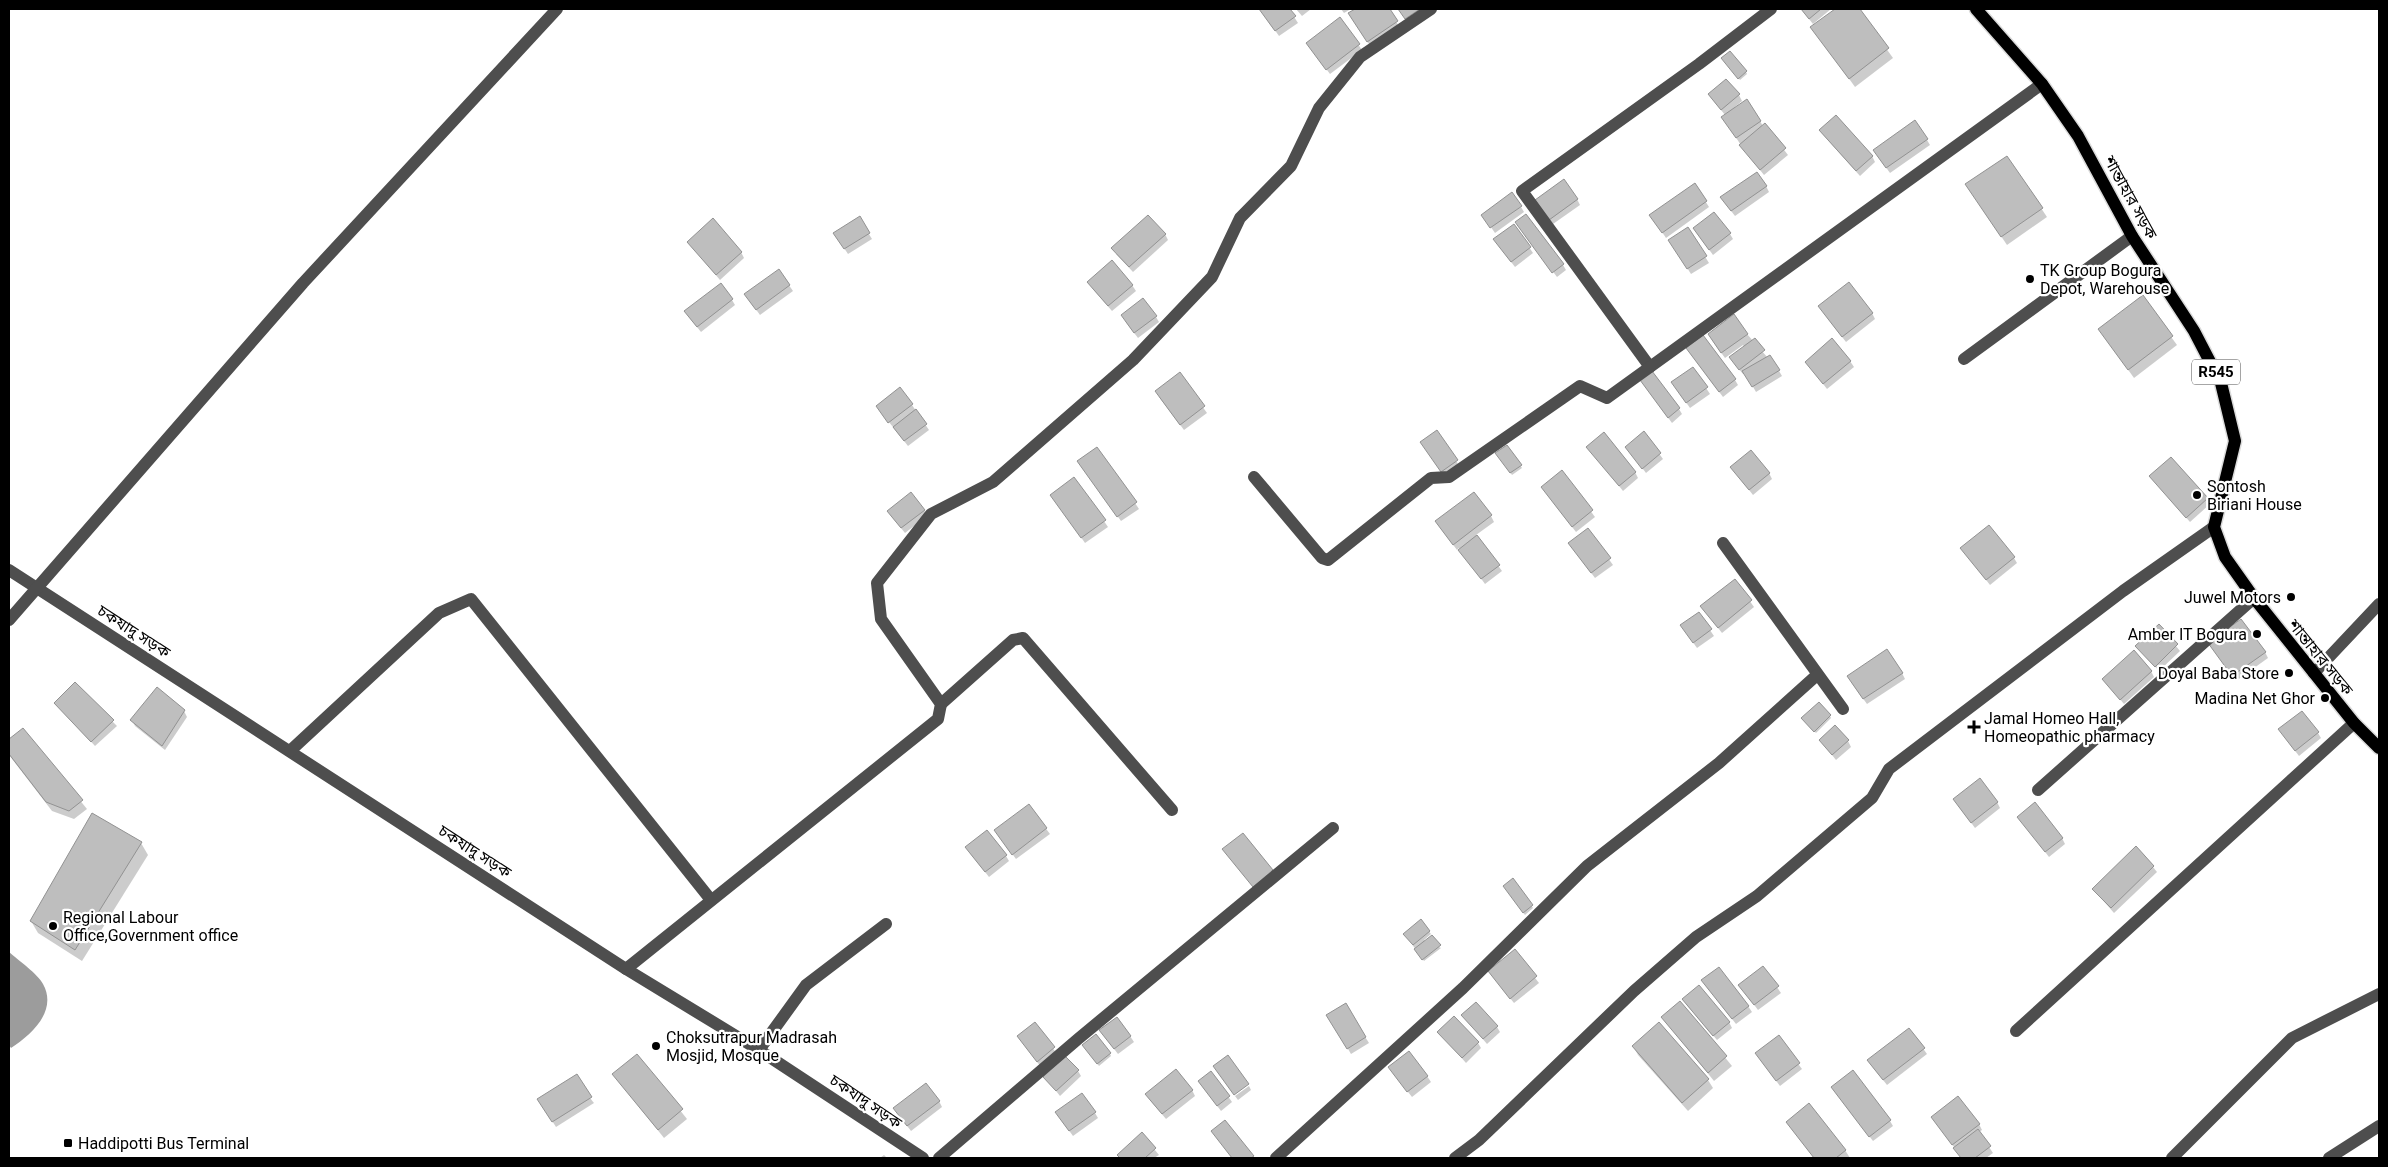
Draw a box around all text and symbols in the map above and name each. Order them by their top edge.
street label: শান্তাহার সড়ক [2099,151,2162,243]
place label: TK Group Bogura Depot, Warehouse [2040,261,2169,298]
marker: TK Group Bogura Depot, Warehouse [2024,273,2036,285]
road number: R545 [2192,360,2240,384]
place label: Sontosh Biriani House [2207,477,2302,514]
marker: Sontosh Biriani House [2191,489,2203,501]
place label: Juwel Motors [2184,588,2281,607]
marker: Juwel Motors [2285,591,2297,603]
street label: চকযাদু সড়ক [93,600,175,663]
street label: শান্তাহার সড়ক [2284,615,2358,700]
place label: Amber IT Bogura [2128,625,2247,644]
marker: Amber IT Bogura [2251,628,2263,640]
place label: Doyal Baba Store [2158,664,2279,683]
marker: Doyal Baba Store [2283,667,2295,679]
place label: Madina Net Ghor [2195,689,2316,708]
marker: Madina Net Ghor [2319,692,2331,704]
place label: Jamal Homeo Hall, Homeopathic pharmacy [1984,709,2155,746]
marker: Jamal Homeo Hall, Homeopathic pharmacy [1968,721,1980,733]
street label: চকযাদু সড়ক [434,820,516,883]
place label: Regional Labour Office,Government office [63,908,238,945]
marker: Regional Labour Office,Government office [47,920,59,932]
place label: Choksutrapur Madrasah Mosjid, Mosque [666,1028,837,1065]
marker: Choksutrapur Madrasah Mosjid, Mosque [650,1040,662,1052]
street label: চকযাদু সড়ক [825,1070,906,1133]
place label: Haddipotti Bus Terminal [78,1134,249,1153]
marker: Haddipotti Bus Terminal [62,1137,74,1149]

